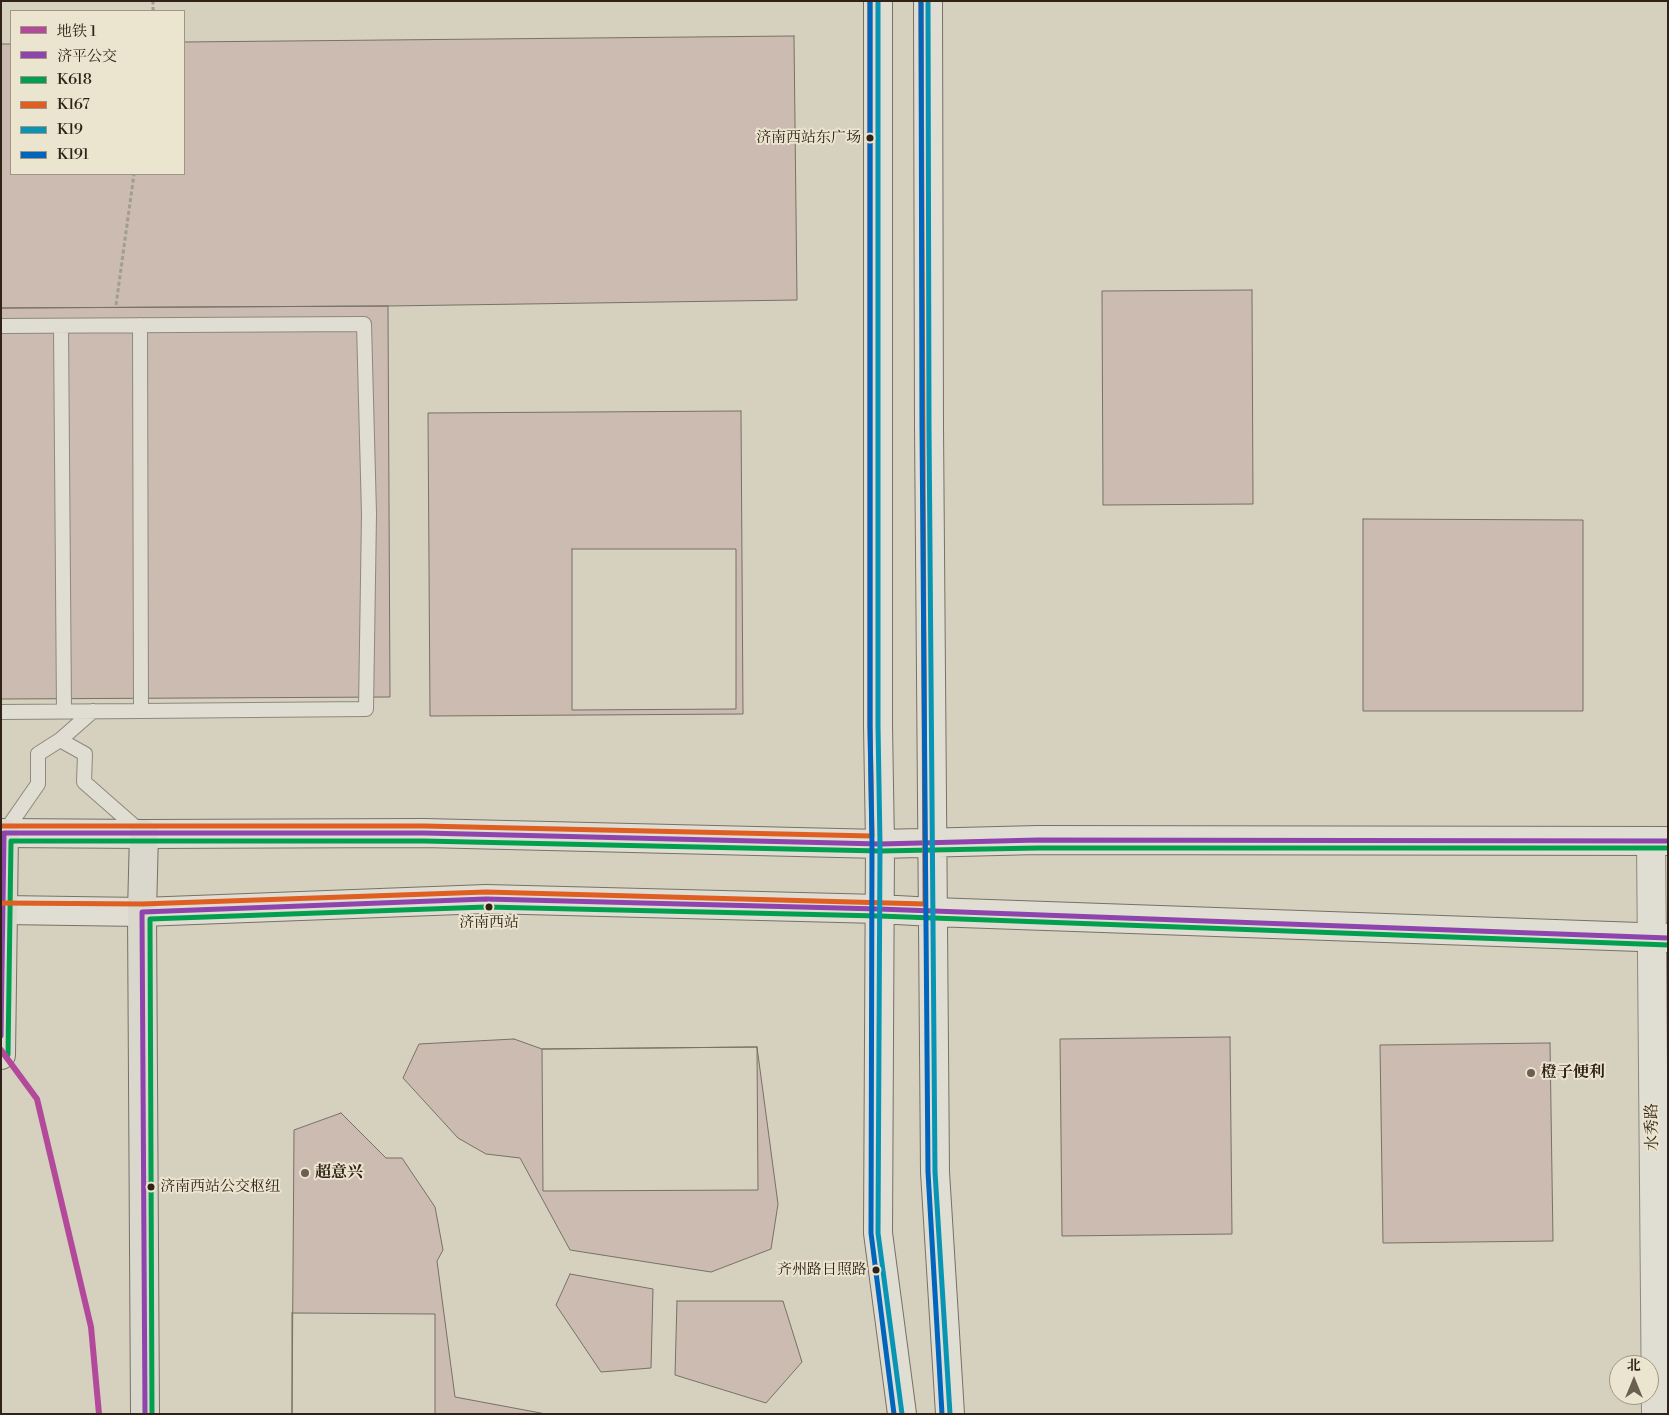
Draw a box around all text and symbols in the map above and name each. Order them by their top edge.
legend [10,10,185,175]
text: 地铁 1 [57,22,97,41]
text: 济平公交 [57,47,117,66]
text: K618 [57,70,92,89]
text: K167 [57,95,90,114]
text: K19 [57,120,83,139]
place label: 济南西站东广场 [756,129,861,147]
marker: 济南西站东广场 [865,133,875,143]
text: K191 [57,145,89,164]
marker: 济南西站 [484,902,494,912]
place label: 济南西站 [459,914,519,932]
place label: 橙子便利 [1541,1063,1605,1083]
marker: 橙子便利 [1525,1067,1537,1079]
street label: 水秀路 [1643,1103,1663,1151]
place label: 超意兴 [315,1163,363,1183]
marker: 超意兴 [299,1167,311,1179]
place label: 济南西站公交枢纽 [160,1178,280,1196]
marker: 济南西站公交枢纽 [146,1182,156,1192]
place label: 齐州路日照路 [777,1261,867,1279]
marker: 齐州路日照路 [871,1265,881,1275]
north arrow [1609,1355,1659,1405]
text: 北 [1627,1357,1641,1375]

